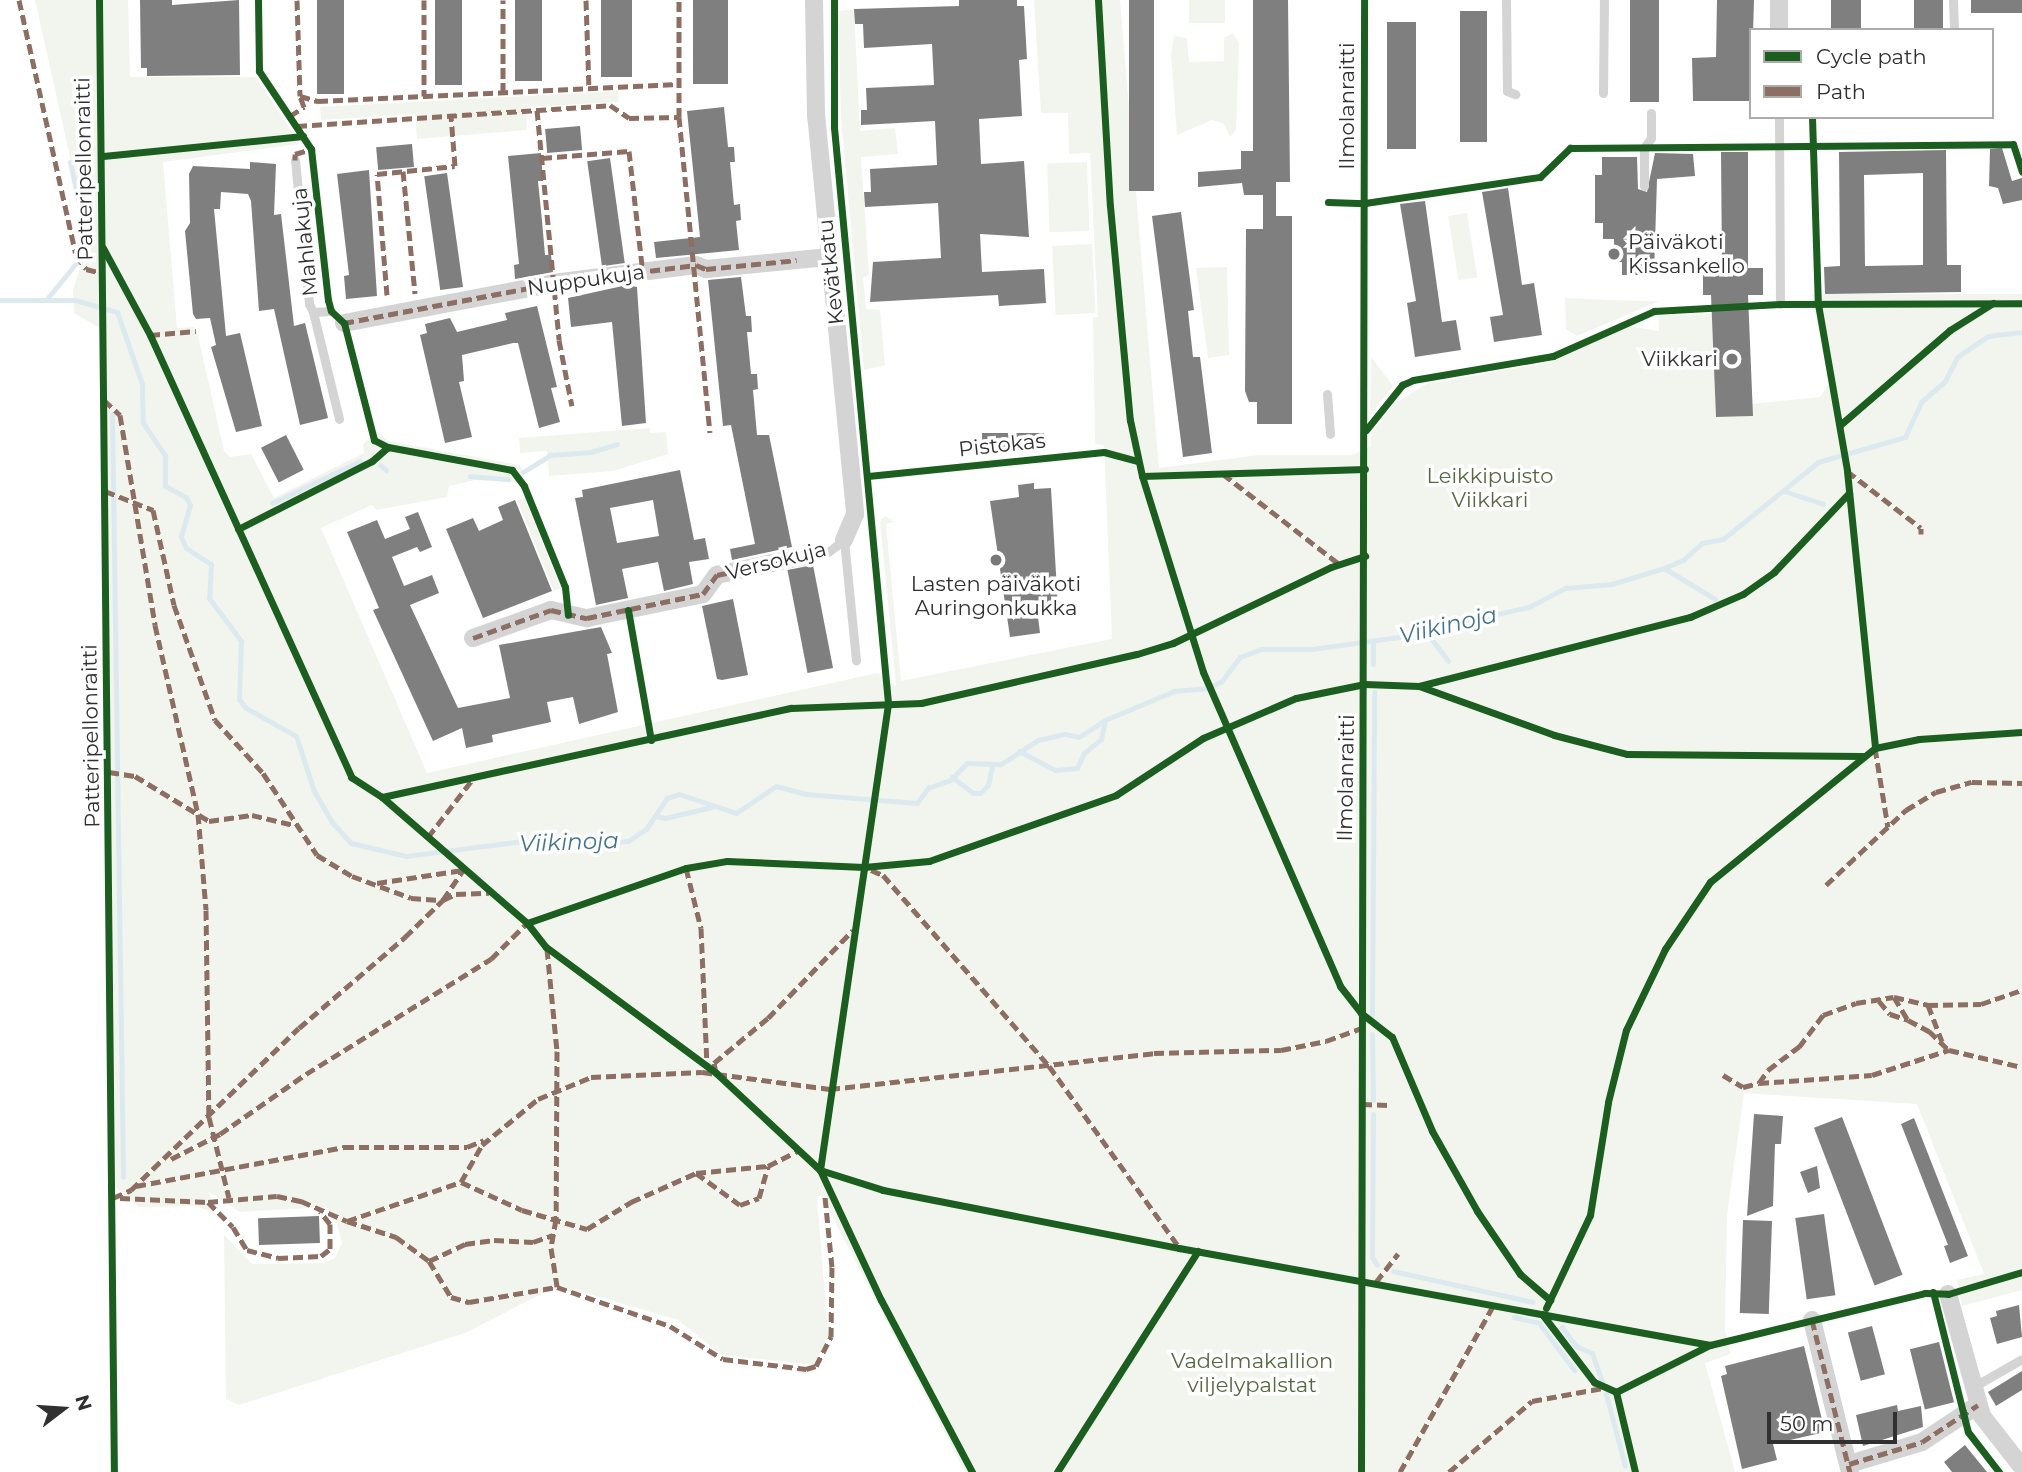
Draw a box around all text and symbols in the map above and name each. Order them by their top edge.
legend [1749,28,1994,119]
street label: Ilmolanraitti [1334,42,1360,170]
text: Cycle path [1816,44,1927,69]
street label: Patteripellonraitti [70,77,98,261]
text: Path [1816,79,1866,104]
street label: Mahlakuja [287,186,323,298]
street label: Kevätkatu [813,218,849,326]
place label: Päiväkoti Kissankello [1628,229,1745,279]
marker: Päiväkoti Kissankello [1606,246,1622,262]
street label: Nuppukuja [526,259,646,301]
place label: Viikkari [1641,346,1718,372]
marker: Viikkari [1724,351,1740,367]
street label: Pistokas [957,428,1047,462]
park label: Leikkipuisto Viikkari [1427,463,1553,513]
street label: Versokuja [723,536,829,586]
marker: Lasten päiväkoti Auringonkukka [988,552,1004,568]
place label: Lasten päiväkoti Auringonkukka [911,571,1081,621]
water label: Viikinoja [1396,600,1500,650]
street label: Patteripellonraitti [77,644,105,828]
street label: Ilmolanraitti [1332,714,1360,842]
water label: Viikinoja [519,826,619,858]
park label: Vadelmakallion viljelypalstat [1171,1348,1333,1398]
north arrow [28,1374,98,1444]
text: N [70,1392,97,1413]
scale bar [1770,1398,1899,1442]
text: 50 m [1780,1411,1834,1436]

